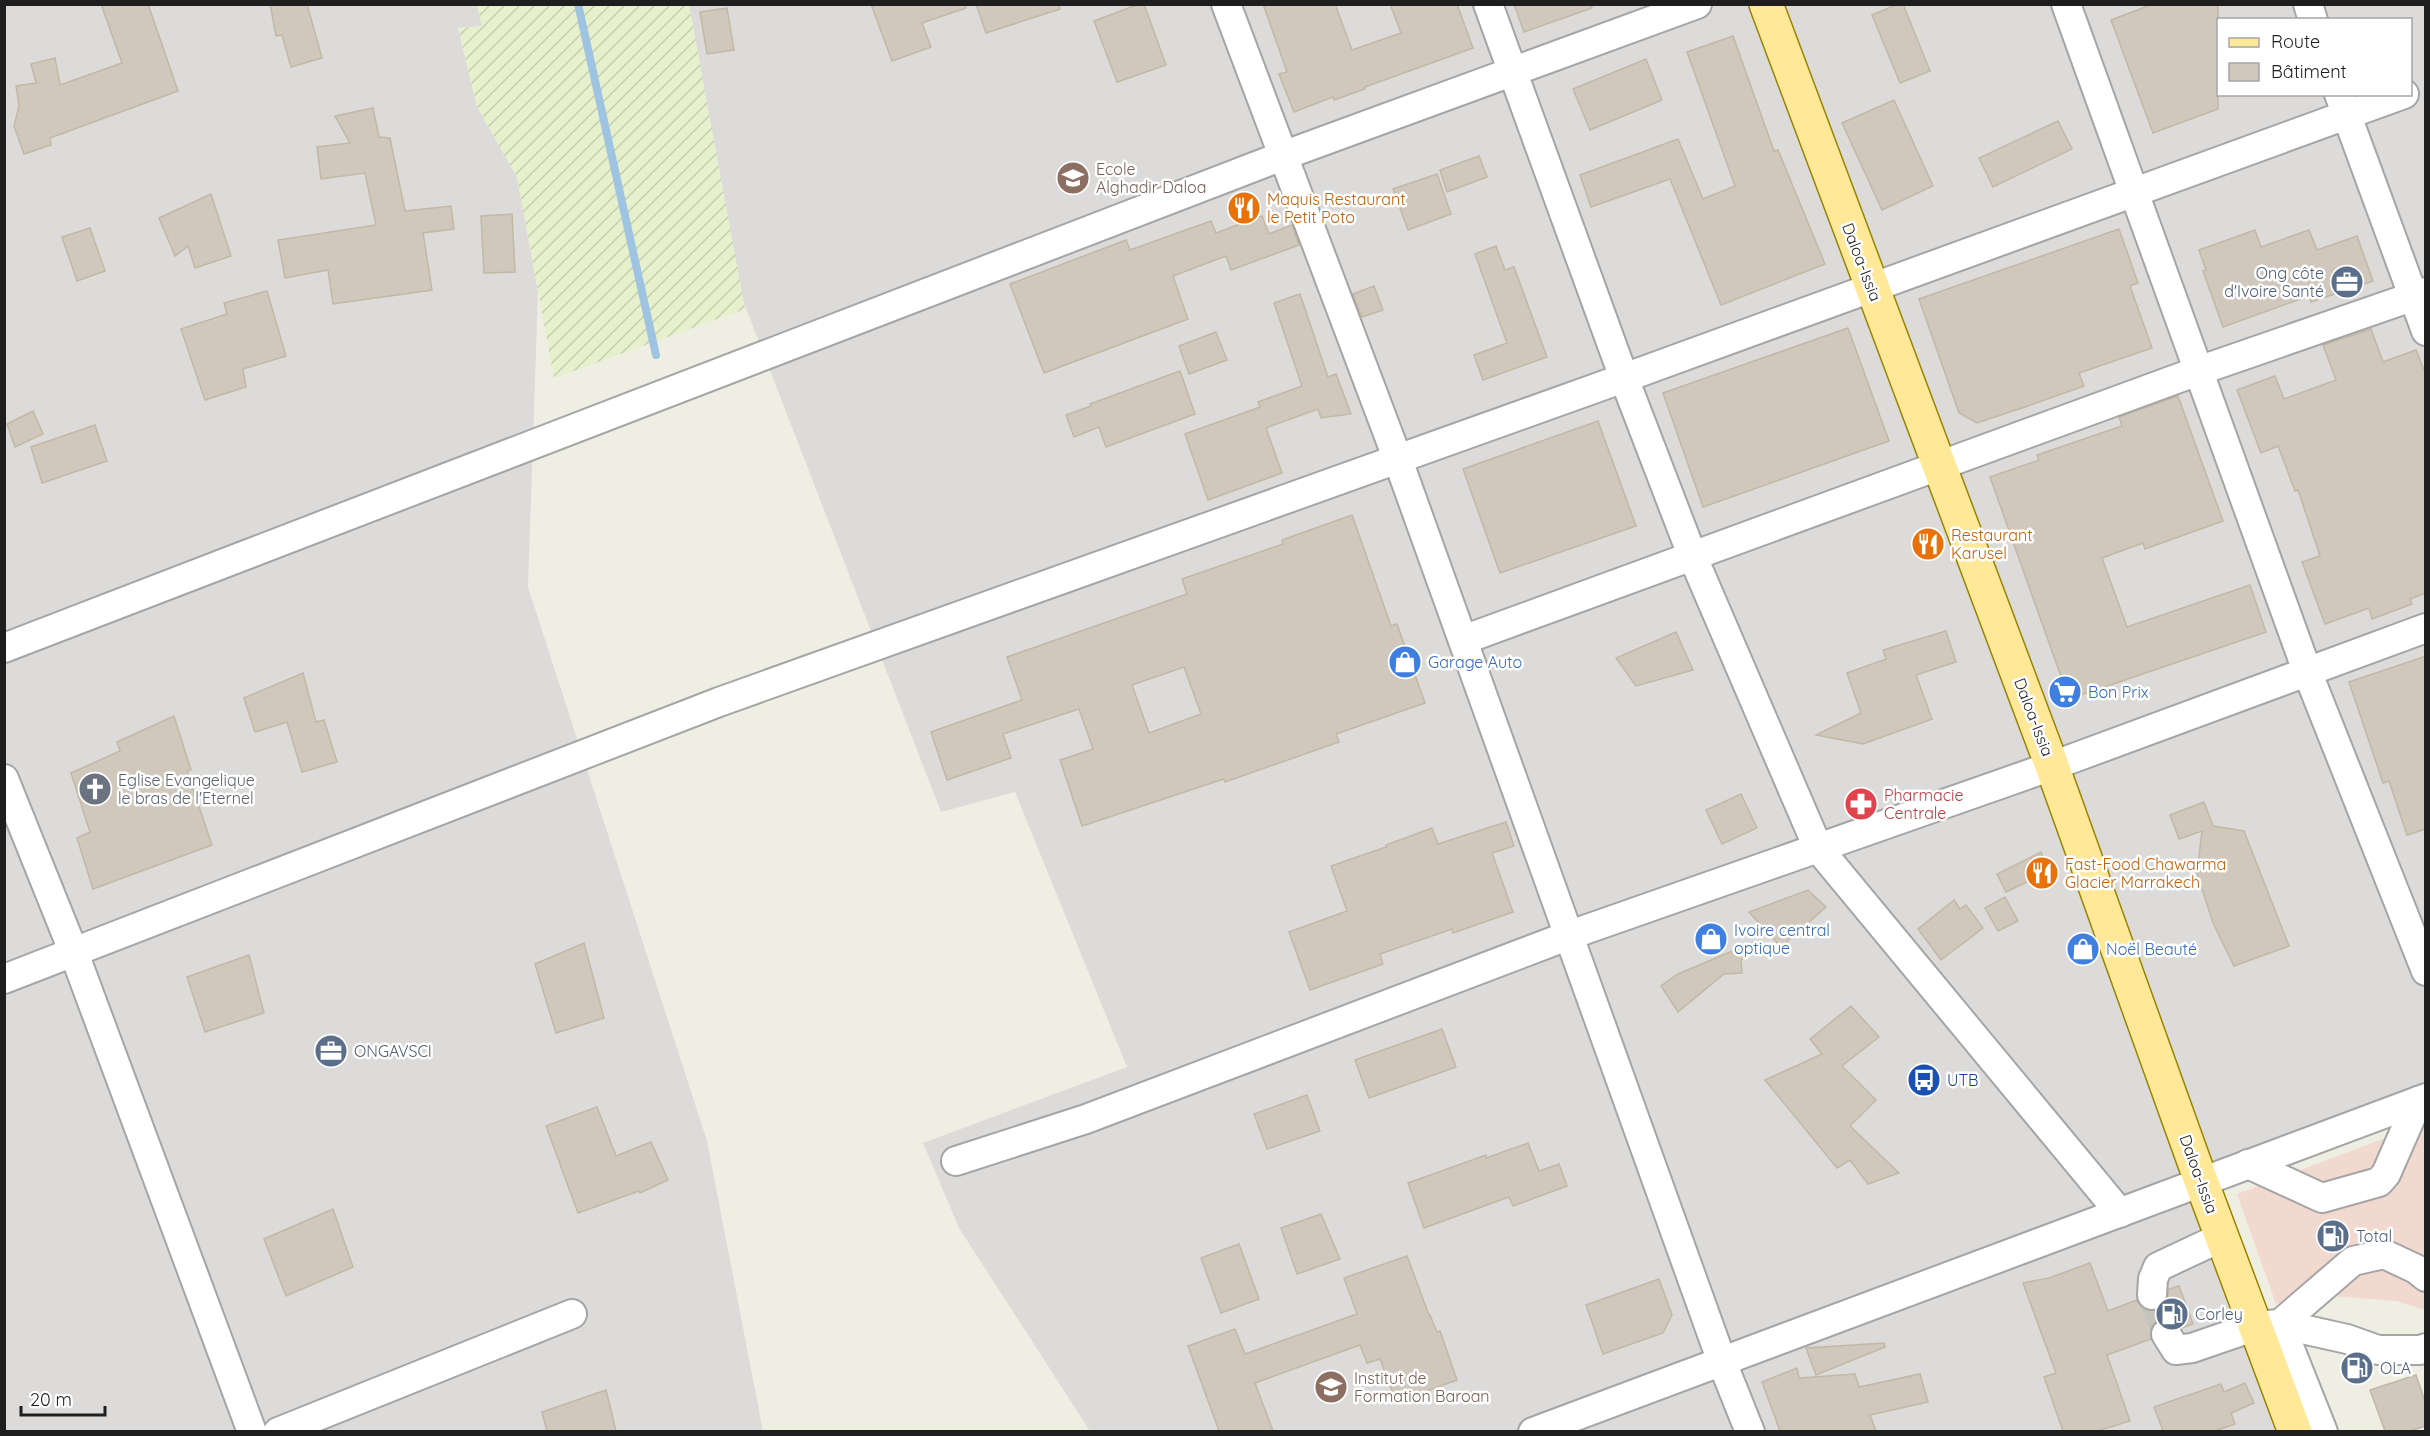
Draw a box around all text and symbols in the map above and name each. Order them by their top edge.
legend [2217,18,2412,96]
text: Route [2271,30,2320,53]
text: Bâtiment [2271,60,2347,83]
place label: Ecole Alghadir Daloa [1096,159,1206,197]
school or university icon: Ecole Alghadir Daloa [1055,160,1091,196]
place label: Maquis Restaurant le Petit Poto [1267,189,1406,227]
restaurant icon: Maquis Restaurant le Petit Poto [1226,190,1262,226]
street label: Daloa-Issia [1838,220,1886,304]
place label: Ong côte d'Ivoire Santé [2224,263,2324,301]
office icon: Ong côte d'Ivoire Santé [2329,264,2365,300]
place label: Restaurant Karusel [1951,525,2033,563]
restaurant icon: Restaurant Karusel [1910,526,1946,562]
shop icon: Garage Auto [1387,644,1423,680]
place label: Garage Auto [1428,652,1522,672]
supermarket icon: Bon Prix [2047,674,2083,710]
street label: Daloa-Issia [2010,675,2058,759]
place label: Bon Prix [2088,682,2149,702]
place label: Eglise Evangelique le bras de l'Eternel [118,770,255,808]
church icon: Eglise Evangelique le bras de l'Eternel [77,771,113,807]
place label: Pharmacie Centrale [1884,785,1964,823]
pharmacy icon: Pharmacie Centrale [1843,786,1879,822]
place label: Fast-Food Chawarma Glacier Marrakech [2065,854,2226,892]
restaurant icon: Fast-Food Chawarma Glacier Marrakech [2024,855,2060,891]
place label: Ivoire central optique [1734,920,1830,958]
shop icon: Ivoire central optique [1693,921,1729,957]
shop icon: Noël Beauté [2065,931,2101,967]
place label: Noël Beauté [2106,939,2197,959]
office icon: ONGAVSCI [313,1033,349,1069]
place label: ONGAVSCI [354,1041,432,1061]
bus stop icon: UTB [1906,1062,1942,1098]
place label: UTB [1947,1070,1979,1090]
street label: Daloa-Issia [2176,1132,2222,1216]
fuel station icon: Total [2315,1218,2351,1254]
place label: Total [2356,1226,2392,1246]
fuel station icon: Corley [2154,1296,2190,1332]
place label: Corley [2195,1304,2243,1324]
fuel station icon: OLA [2339,1350,2375,1386]
place label: OLA [2380,1358,2411,1378]
place label: Institut de Formation Baroan [1354,1368,1490,1406]
school or university icon: Institut de Formation Baroan [1313,1369,1349,1405]
scale bar [21,1379,105,1417]
text: 20 m [30,1388,72,1411]

